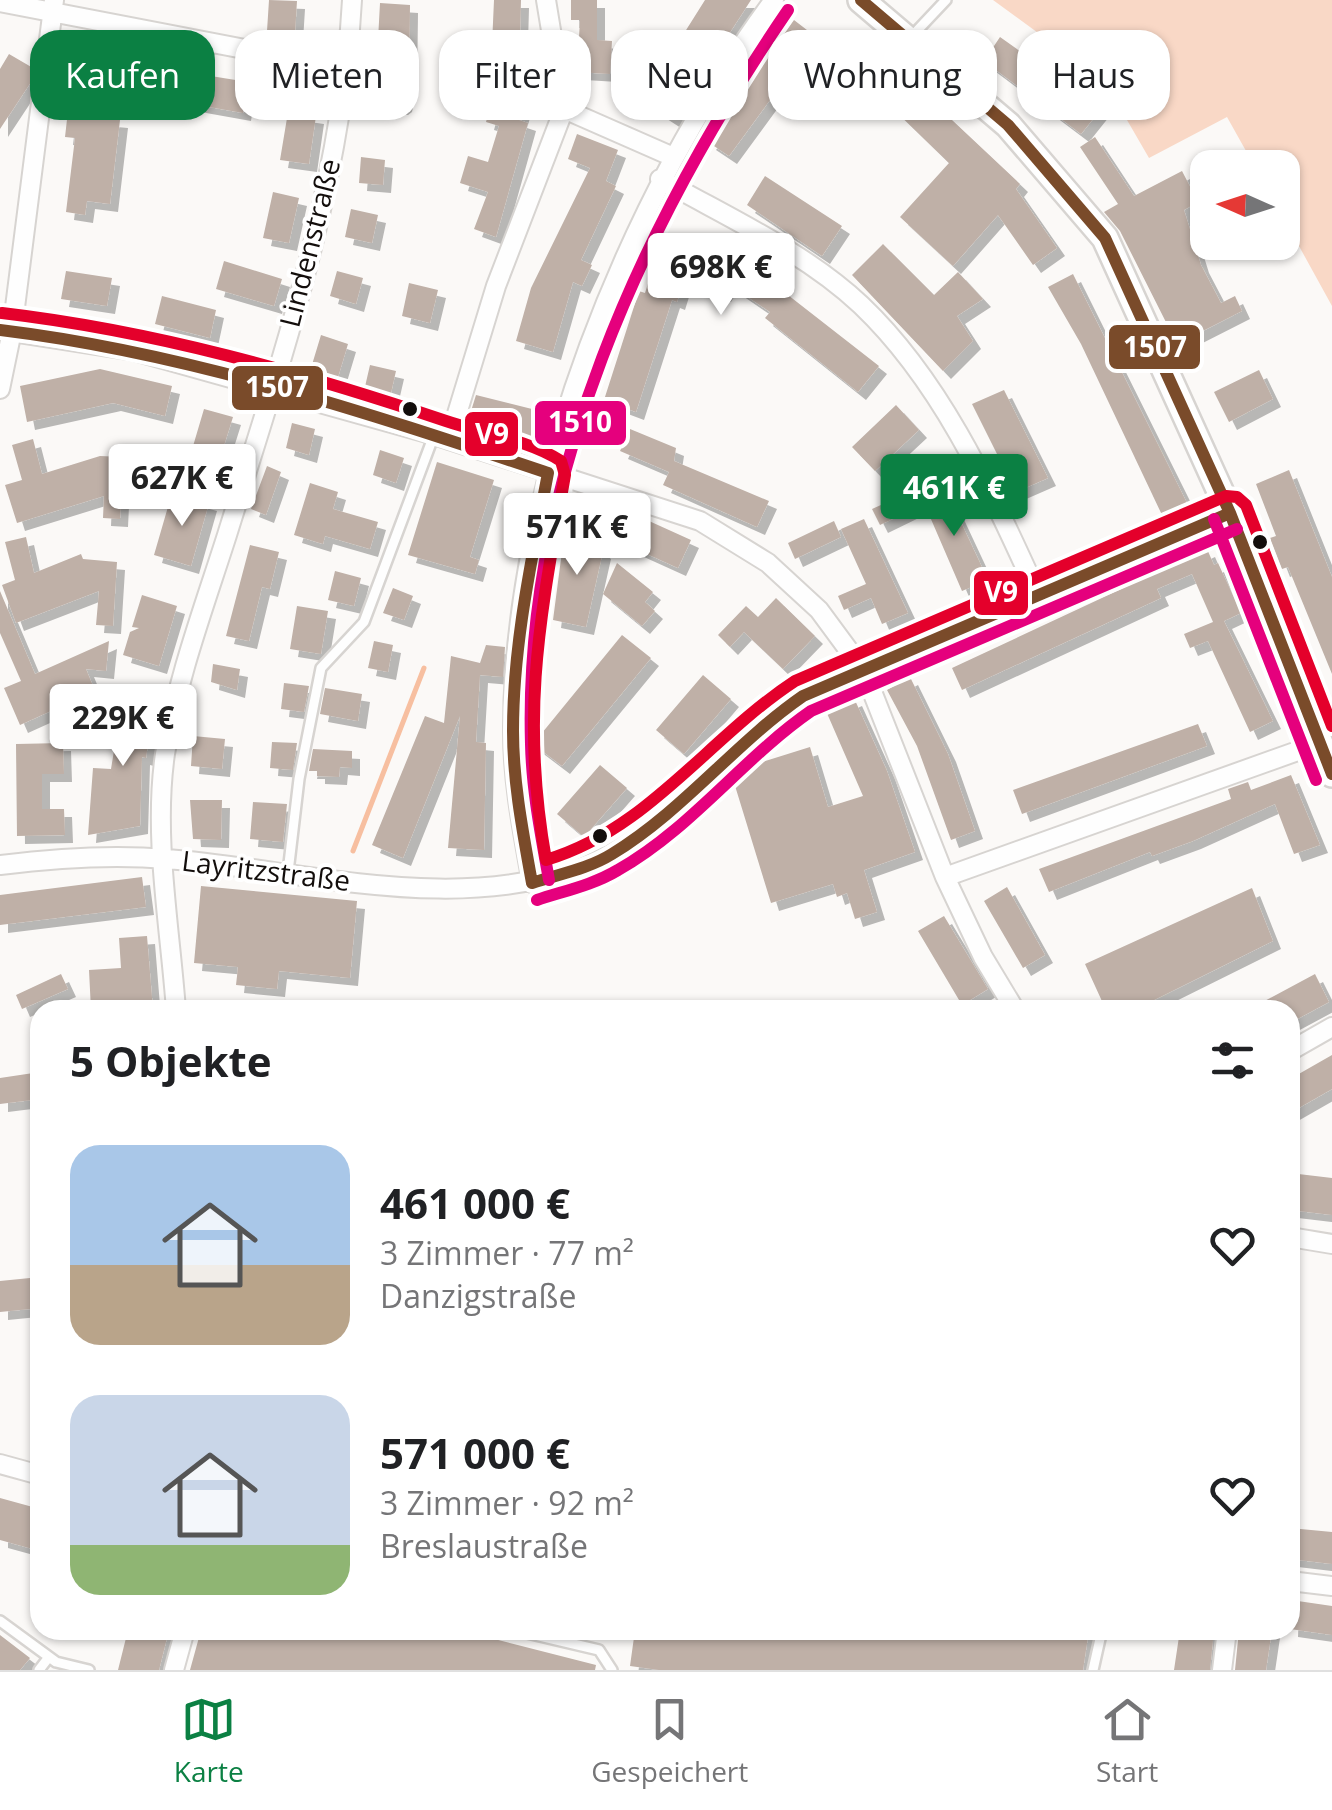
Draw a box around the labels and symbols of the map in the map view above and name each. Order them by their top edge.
north arrow [1190,150,1300,260]
street label: Lindenstraße [270,155,348,331]
pin: 698K € [640,233,802,318]
line badge: 1507 [1107,323,1202,371]
text: 1507 [1123,327,1187,365]
line badge: 1507 [230,364,325,412]
text: 1507 [245,367,309,405]
unlabelled marker [400,399,420,419]
line badge: 1510 [533,399,628,447]
text: 1510 [548,402,612,440]
line badge: V9 [463,410,520,458]
text: V9 [475,414,509,452]
pin: 627K € [101,444,263,529]
pin: 461K € [873,454,1035,539]
pin: 571K € [496,493,658,578]
unlabelled marker [1250,532,1270,552]
line badge: V9 [972,569,1030,617]
text: V9 [984,572,1018,610]
pin: 229K € [42,684,204,769]
unlabelled marker [590,826,610,846]
street label: Layritzstraße [180,841,352,899]

